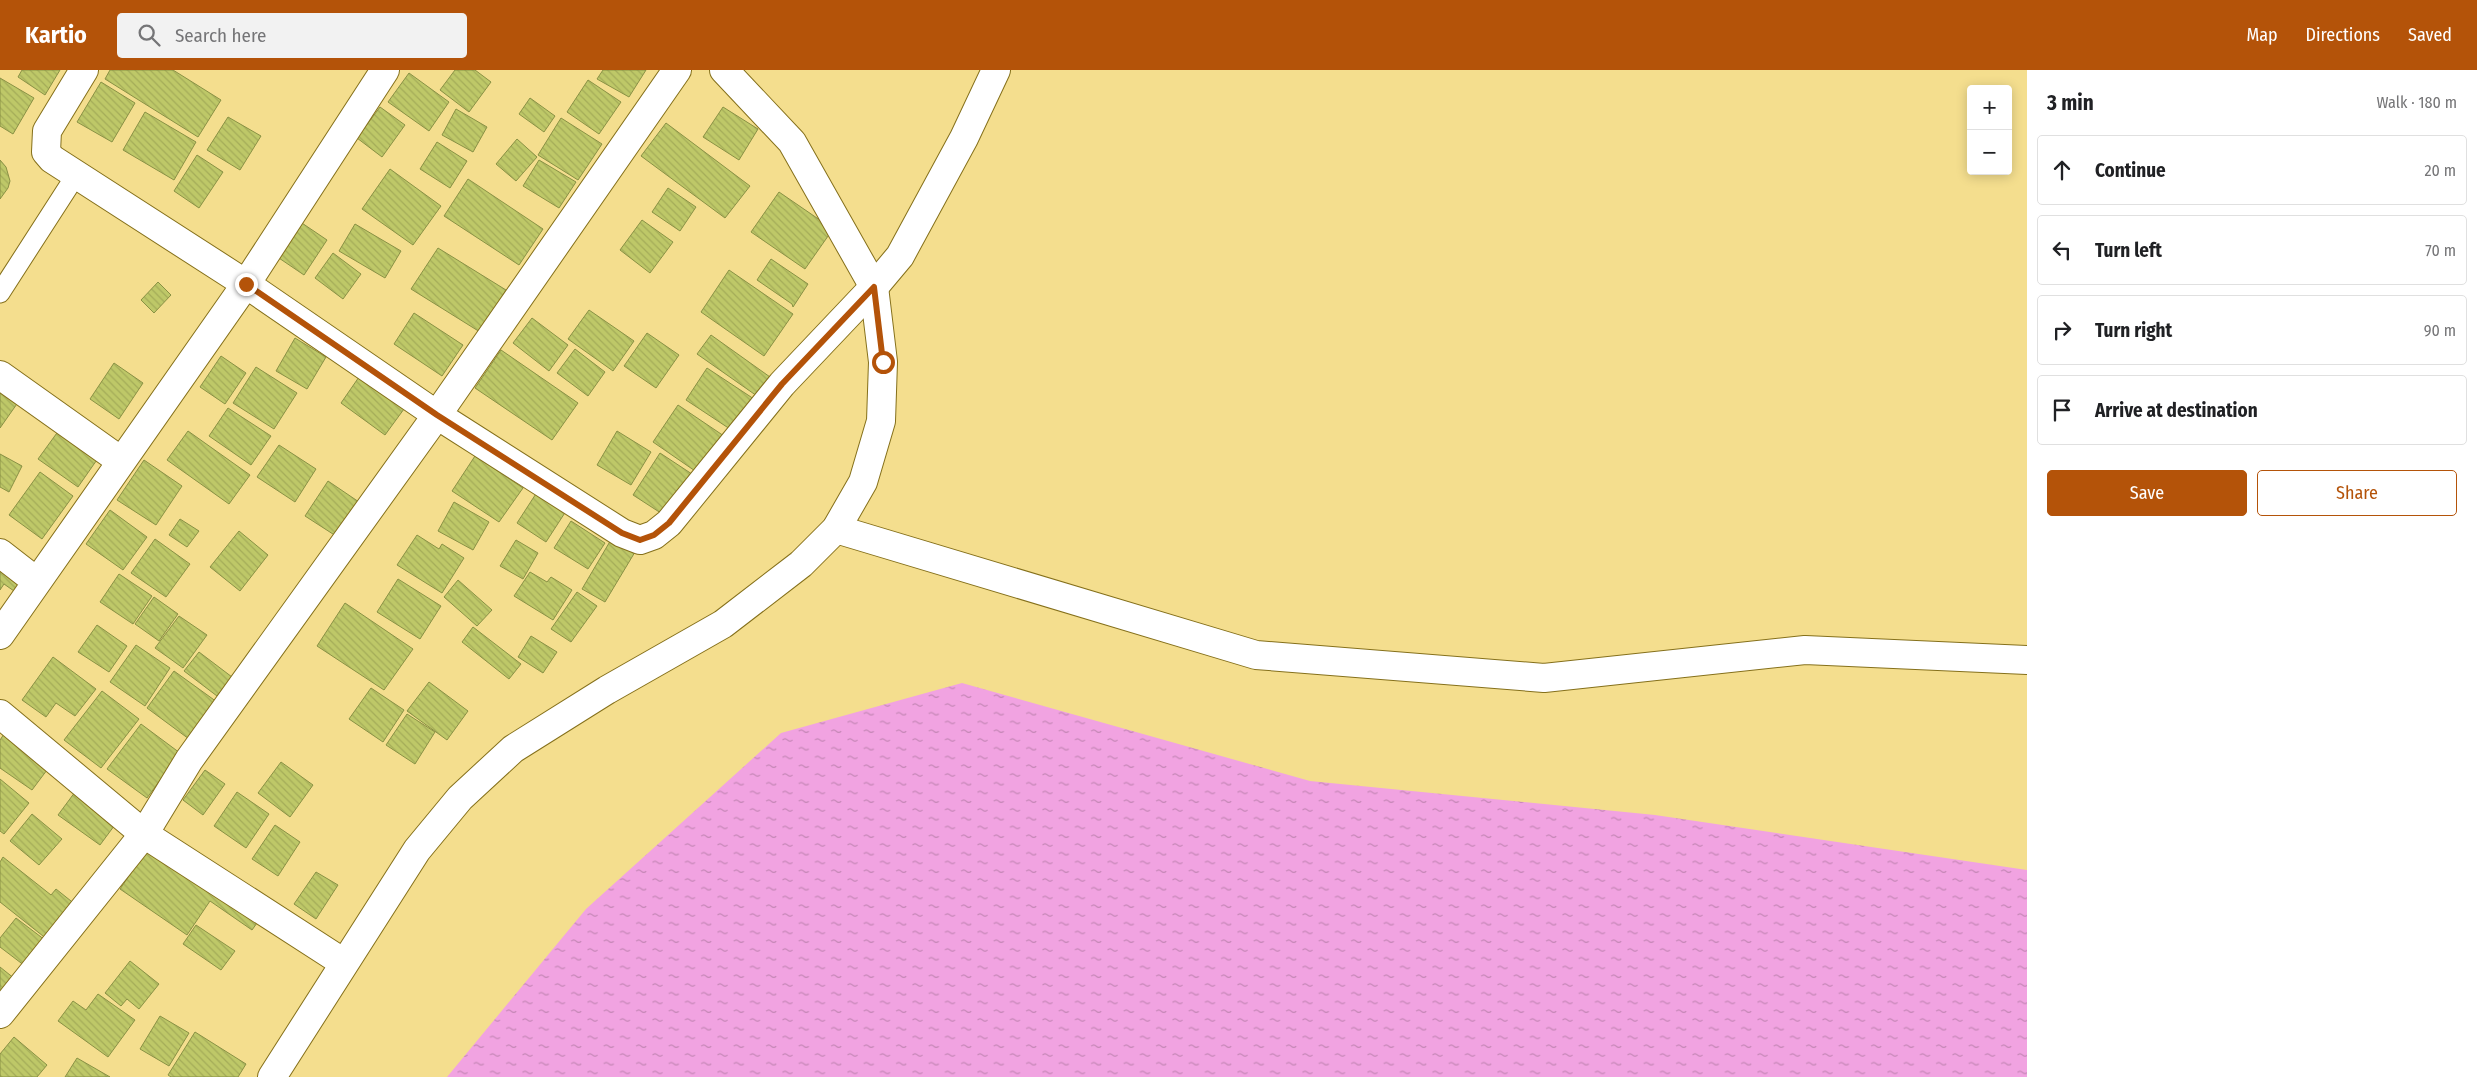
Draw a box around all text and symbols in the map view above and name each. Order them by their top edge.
search box [117,13,467,58]
text: Kartio [25,21,87,49]
icon: search [135,21,163,49]
text: Search here [175,24,266,47]
text: Map [2246,24,2278,46]
text: Directions [2306,24,2380,46]
text: Saved [2408,24,2452,46]
map controls [1967,85,2012,175]
button: + [1967,85,2012,130]
text: 3 min [2047,90,2094,116]
text: Walk · 180 m [2377,93,2457,112]
button: − [1967,130,2012,175]
icon: ahead [2048,156,2076,184]
text: Continue [2095,159,2166,182]
text: 20 m [2425,161,2456,180]
icon: left [2048,236,2076,264]
text: Turn left [2095,239,2162,262]
text: 70 m [2425,241,2456,260]
route end [235,273,258,296]
icon: right [2048,316,2076,344]
text: Turn right [2095,319,2172,342]
text: 90 m [2424,321,2456,340]
route start [872,351,895,374]
icon: arrive [2048,396,2076,424]
text: Arrive at destination [2095,399,2258,422]
button: Save [2047,470,2247,516]
button: Share [2257,470,2457,516]

